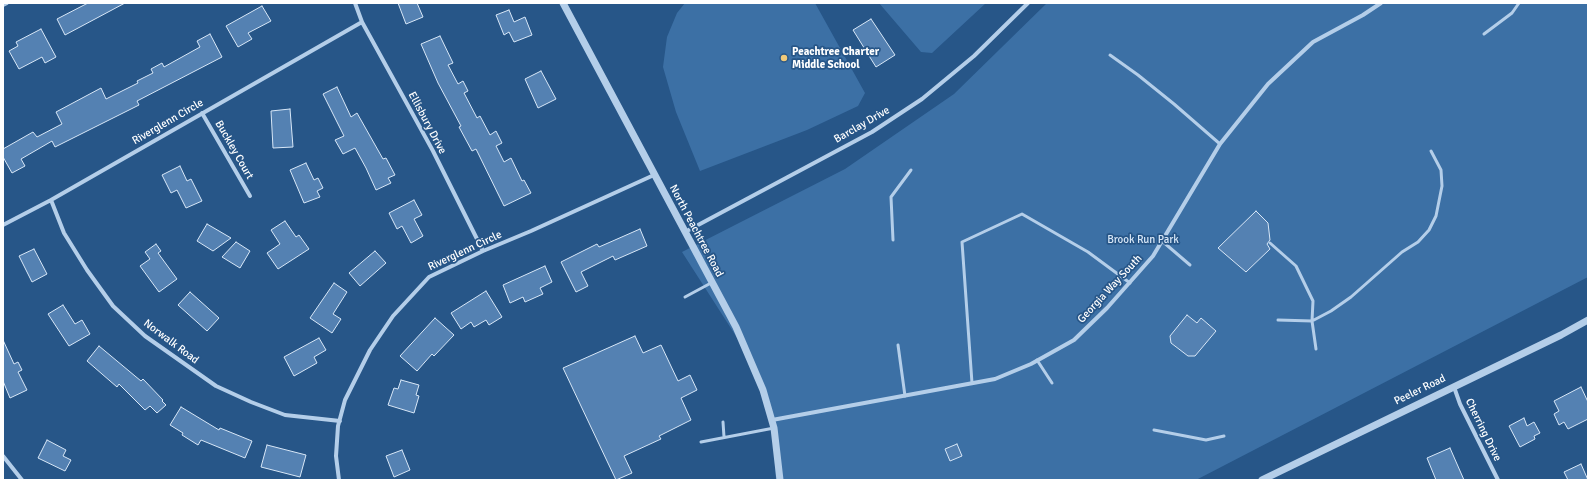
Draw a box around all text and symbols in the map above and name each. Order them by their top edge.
place label: Peachtree Charter Middle School [792,45,879,71]
marker: Peachtree Charter Middle School [779,53,789,63]
street label: Ellisbury Drive [405,90,449,156]
street label: Riverglenn Circle [130,96,206,148]
street label: Barclay Drive [832,104,892,146]
street label: Buckley Court [212,118,256,182]
street label: North Peachtree Road [666,183,726,279]
street label: Riverglenn Circle [426,228,504,274]
park label: Brook Run Park [1107,233,1179,247]
street label: Georgia Way South [1075,252,1145,326]
street label: Norwalk Road [141,317,201,367]
street label: Peeler Road [1392,372,1448,408]
street label: Cherring Drive [1462,396,1504,464]

